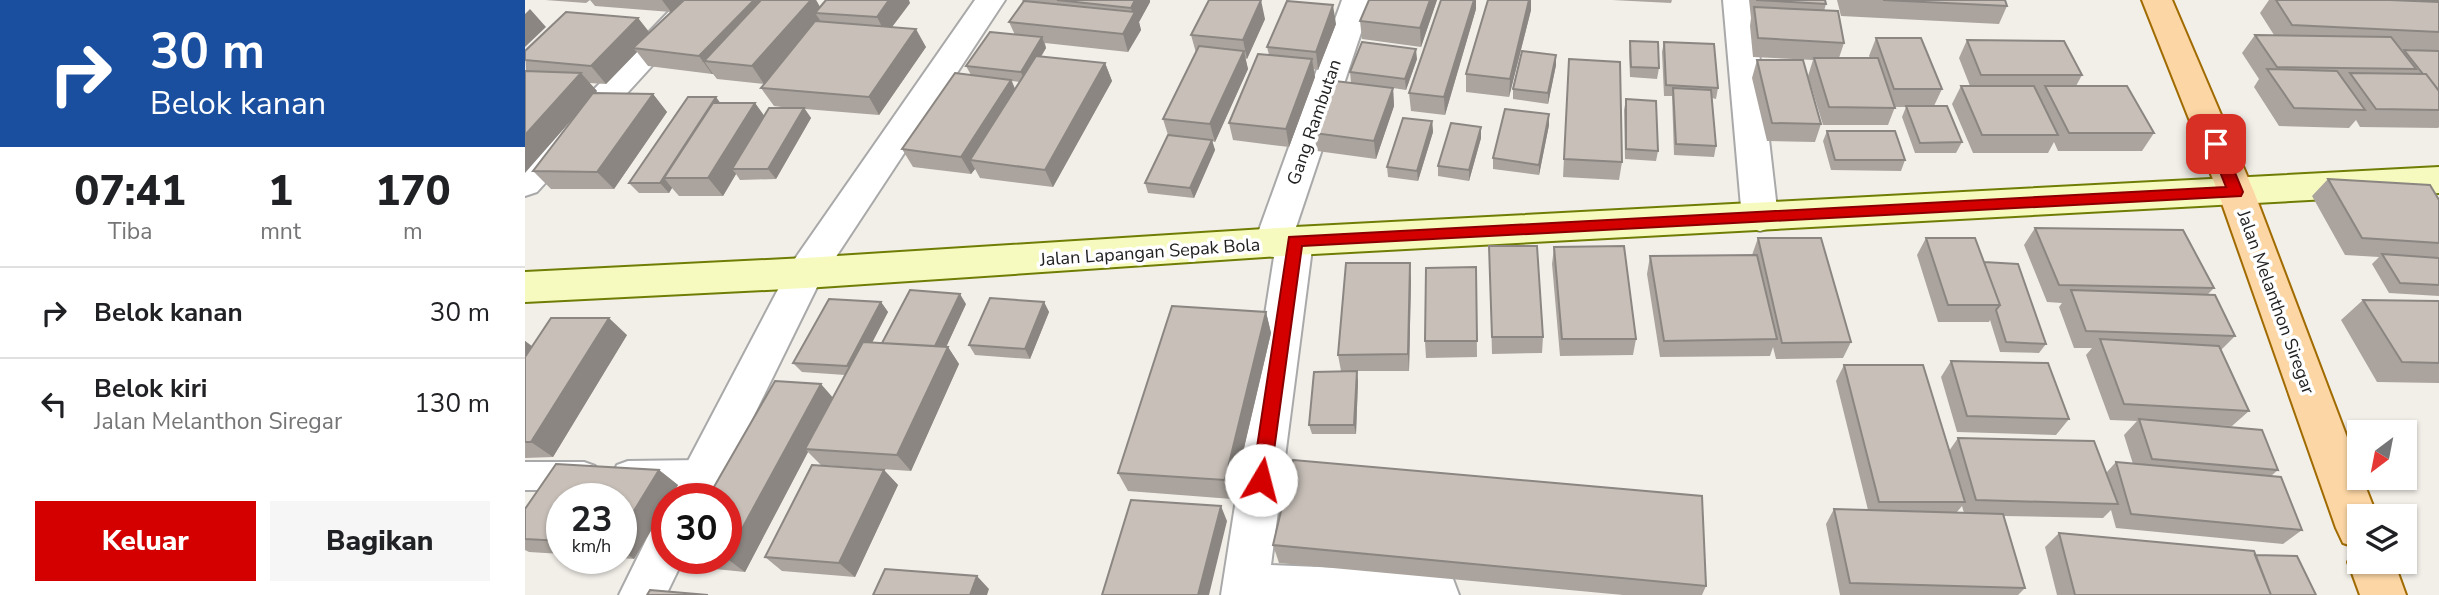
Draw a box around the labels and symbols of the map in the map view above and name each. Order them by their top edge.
street label: Gang Rambutan [1281,56,1347,188]
pin [2186,114,2246,174]
street label: Jalan Melanthon Siregar [2231,206,2321,398]
street label: Jalan Lapangan Sepak Bola [1038,232,1261,272]
north arrow [2347,420,2417,490]
position arrow [1224,443,1298,517]
speed limit sign: 30 [651,483,742,574]

